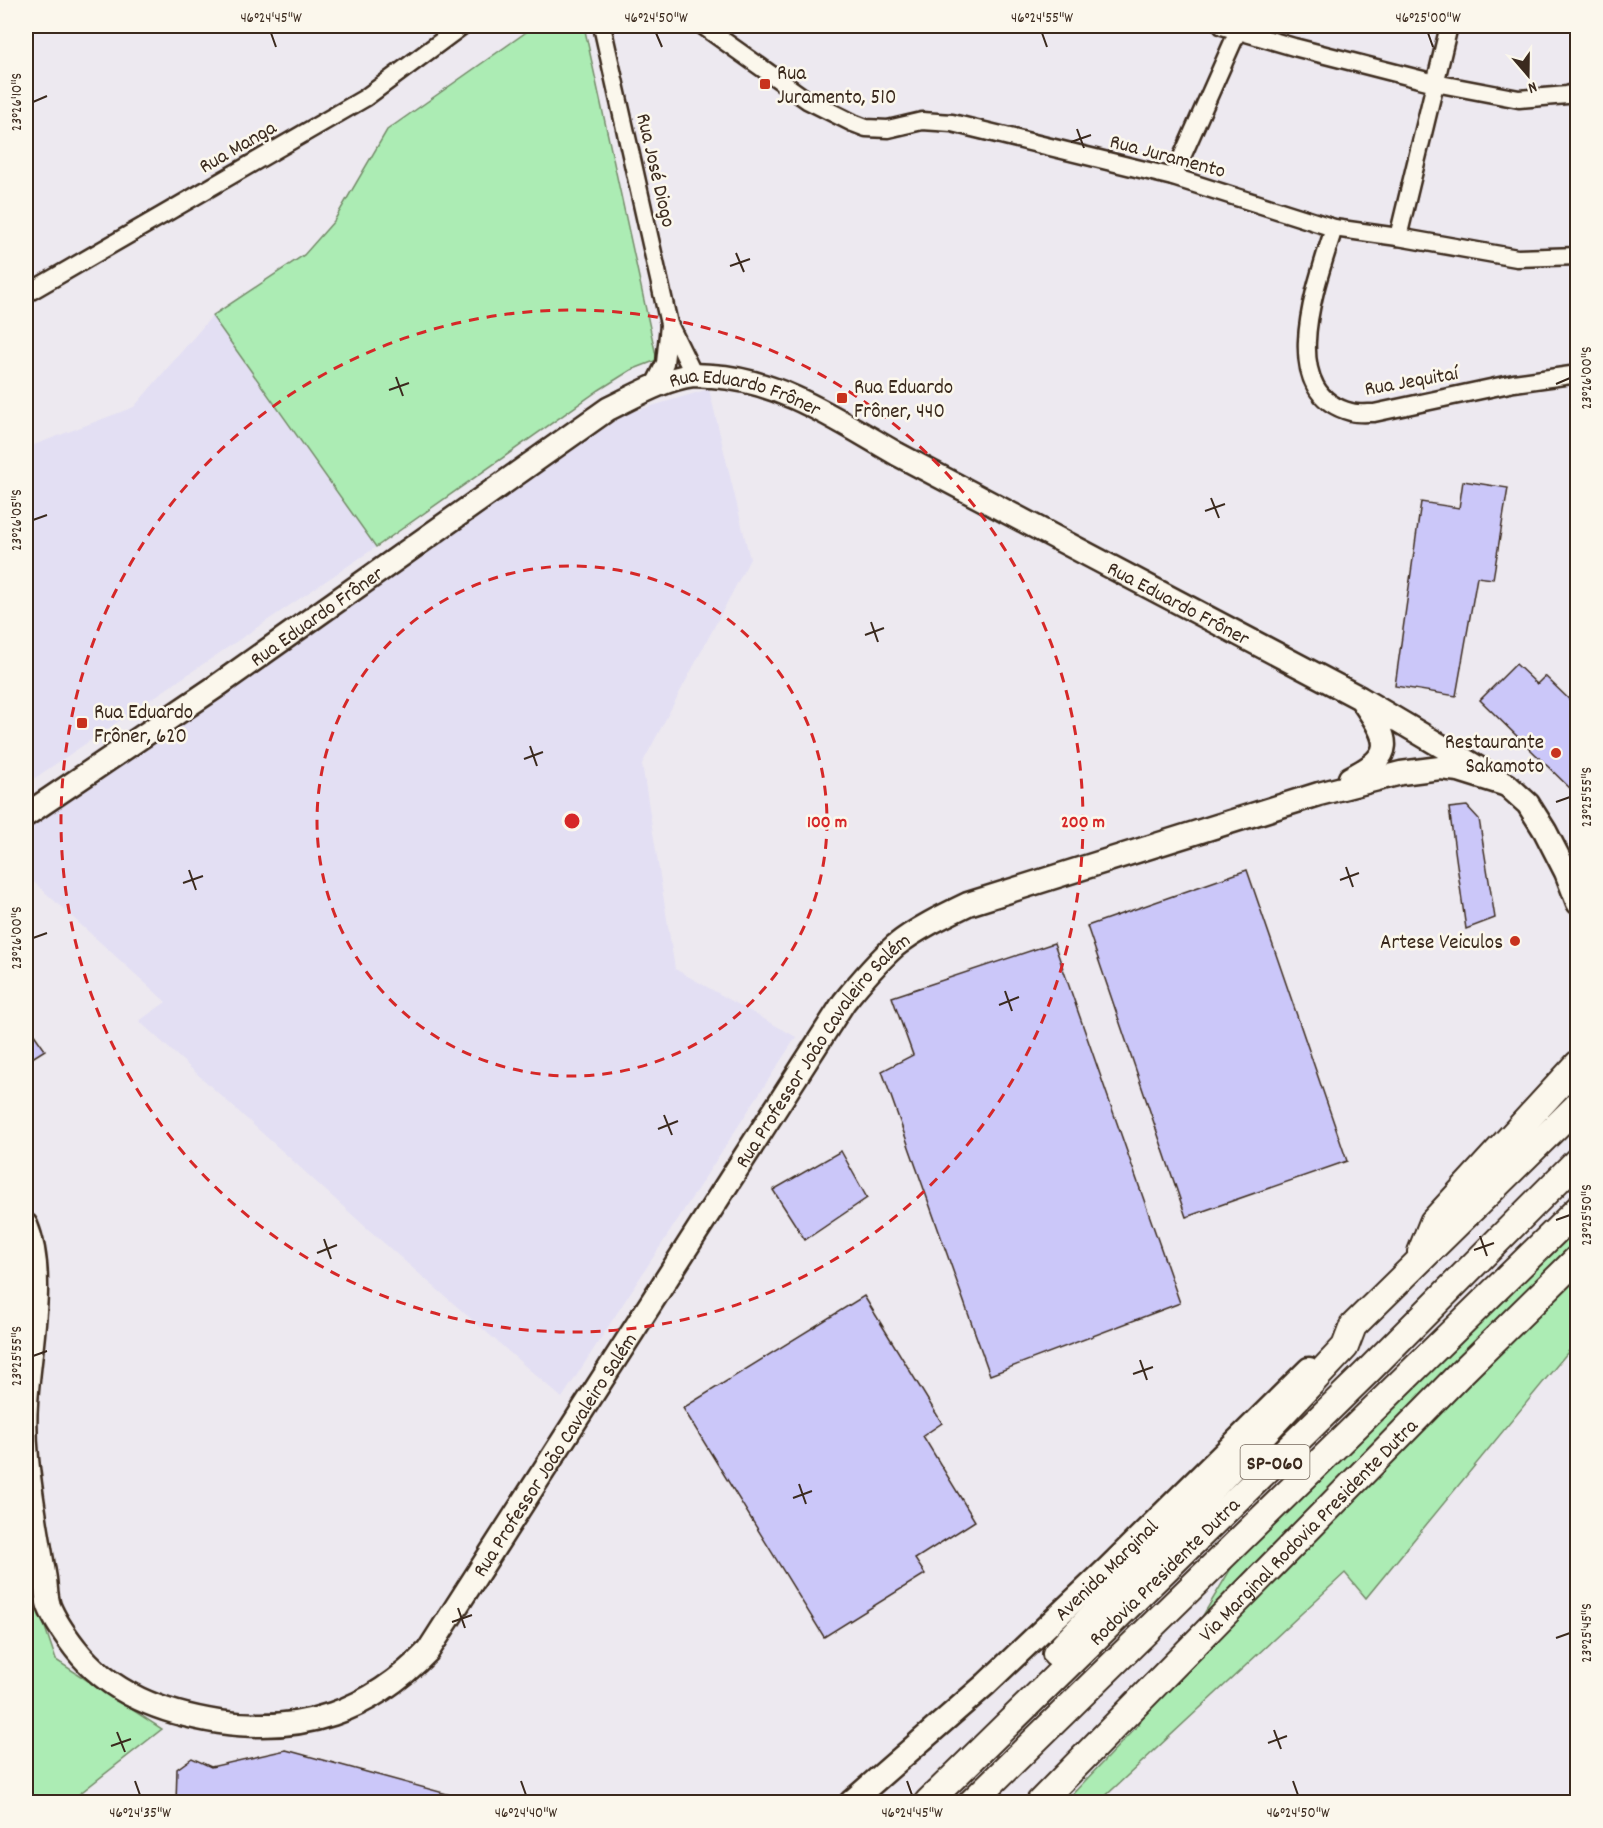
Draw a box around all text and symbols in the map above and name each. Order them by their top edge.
text: 46°24'45"W [240,8,302,30]
text: 46°24'50"W [624,8,688,30]
text: 46°24'55"W [1011,8,1073,30]
text: 46°25'00"W [1395,8,1461,30]
north arrow [1498,45,1558,105]
place label: Rua Juramento, 510 [777,60,896,114]
text: 23°26'10"S [7,73,29,131]
text: N [1525,75,1540,99]
marker: Rua Juramento, 510 [758,77,772,91]
street label: Rua José Diogo [626,111,682,231]
street label: Rua Manga [194,114,284,183]
street label: Rua Juramento [1106,128,1228,188]
text: 23°26'00"S [1577,346,1599,410]
street label: Rua Jequitaí [1362,360,1463,406]
street label: Rua Eduardo Frôner [666,362,826,426]
place label: Rua Eduardo Frôner, 440 [854,374,953,428]
marker: Rua Eduardo Frôner, 440 [835,391,849,405]
text: 23°26'05"S [7,489,29,551]
street label: Rua Eduardo Frôner [1101,555,1254,655]
street label: Rua Eduardo Frôner [245,560,391,676]
place label: Rua Eduardo Frôner, 620 [94,699,193,753]
marker: Rua Eduardo Frôner, 620 [75,716,89,730]
place label: Restaurante Sakamoto [1445,729,1544,783]
marker: Restaurante Sakamoto [1549,746,1563,760]
text: 23°25'55"S [1577,767,1599,827]
centre of rings [562,811,582,831]
text: 100 m [807,811,847,836]
text: 200 m [1061,811,1105,836]
text: 23°26'00"S [7,906,29,970]
street label: Rua Professor João Cavaleiro Salém [729,927,918,1175]
place label: Artese Veiculos [1380,929,1503,959]
marker: Artese Veiculos [1508,934,1522,948]
text: 23°25'50"S [1577,1184,1599,1246]
text: 23°25'55"S [7,1326,29,1386]
street label: Rua Professor João Cavaleiro Salém [467,1328,646,1584]
street label: Via Marginal Rodovia Presidente Dutra [1193,1412,1427,1650]
road number: SP-060 [1240,1445,1310,1479]
street label: Rodovia Presidente Dutra [1083,1491,1249,1654]
street label: Avenida Marginal [1049,1514,1167,1629]
text: 23°25'45"S [1577,1603,1599,1663]
text: 46°24'35"W [109,1803,171,1825]
text: 46°24'40"W [495,1803,558,1825]
text: 46°24'45"W [881,1803,943,1825]
text: 46°24'50"W [1266,1803,1330,1825]

